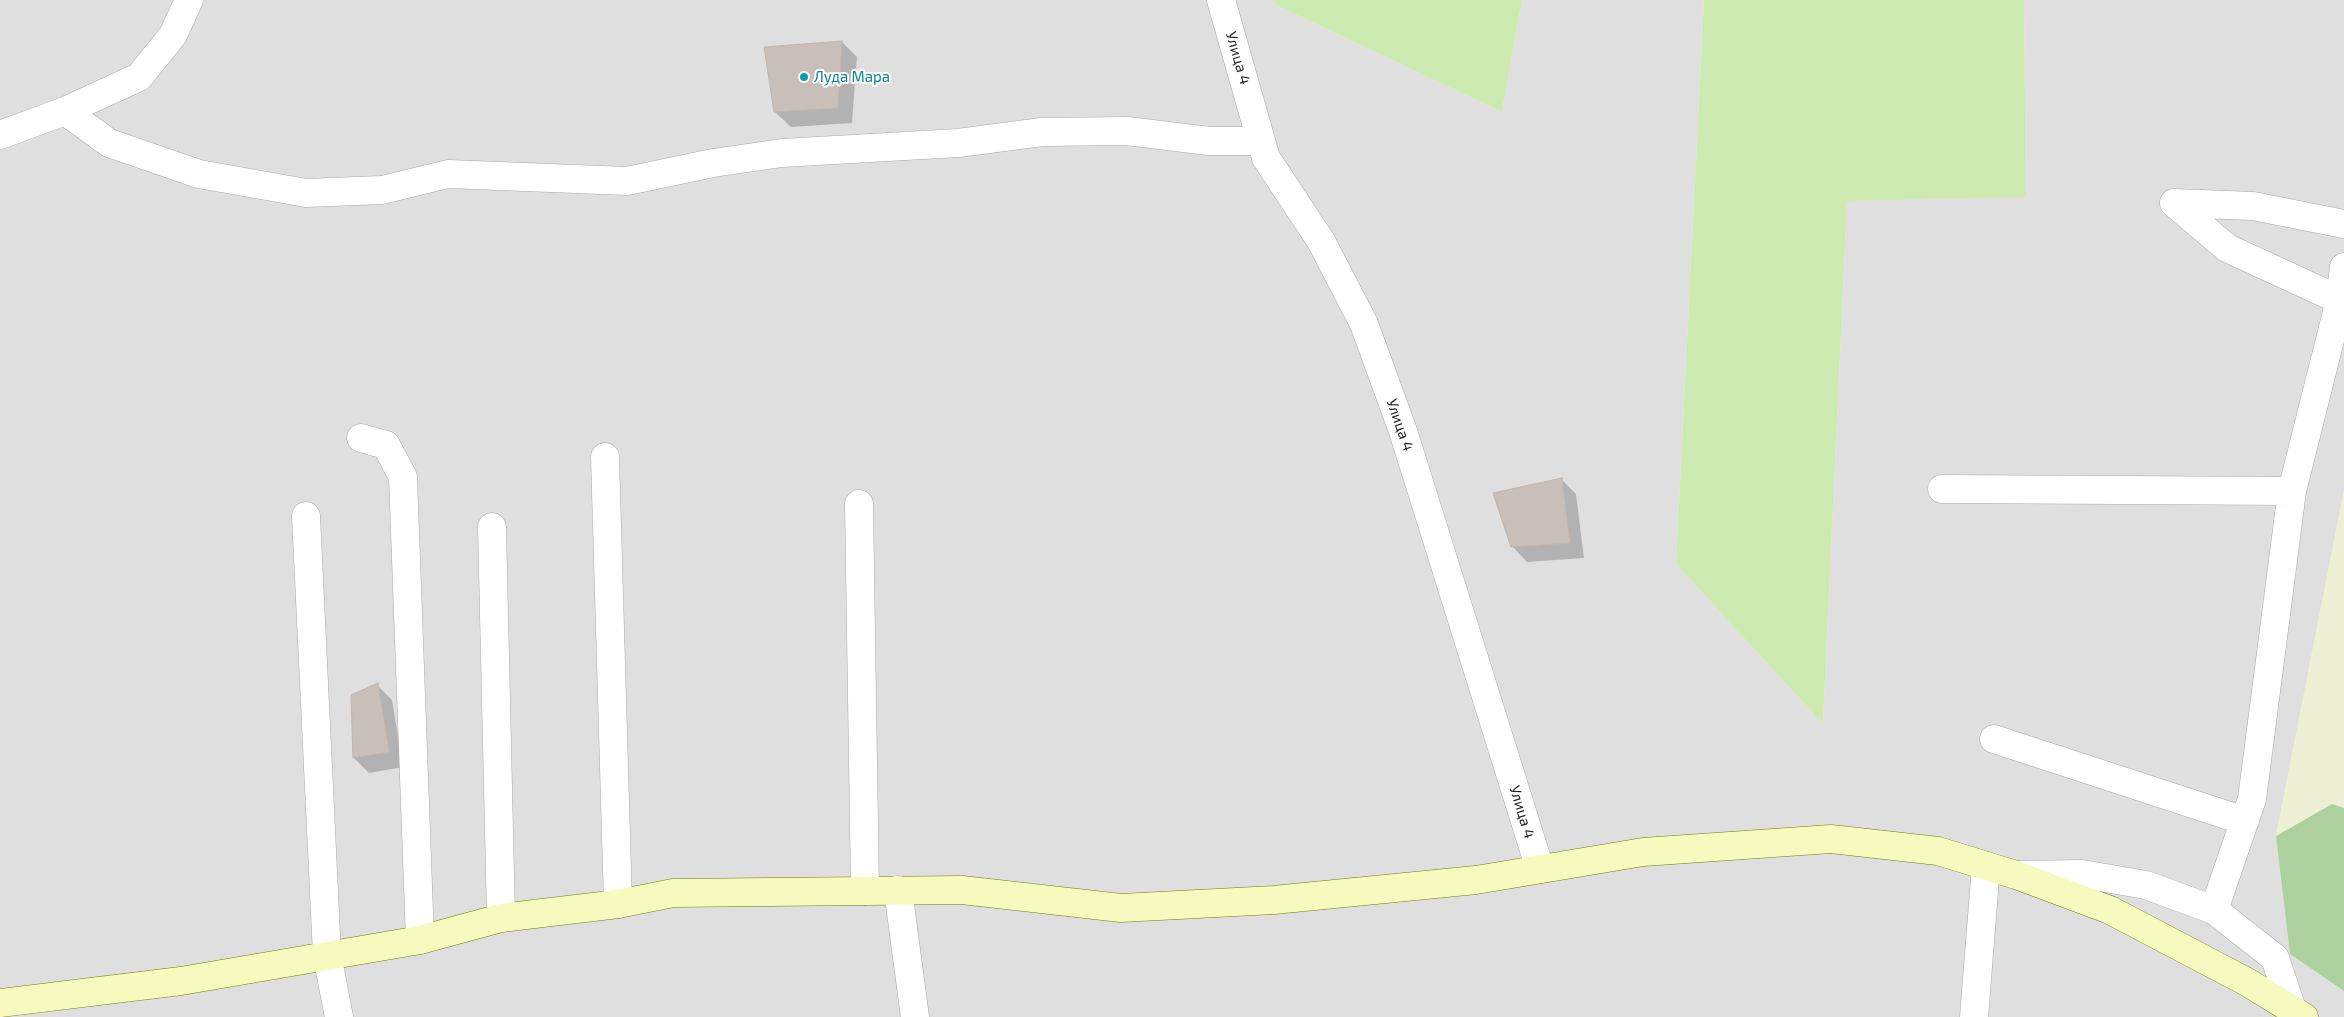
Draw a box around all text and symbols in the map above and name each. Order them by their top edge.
street label: Улица 4 [1222,29,1254,87]
place label: Луда Мара [814,68,890,86]
marker: Луда Мара [798,71,810,83]
street label: Улица 4 [1383,396,1417,454]
street label: Улица 4 [1505,783,1539,841]

